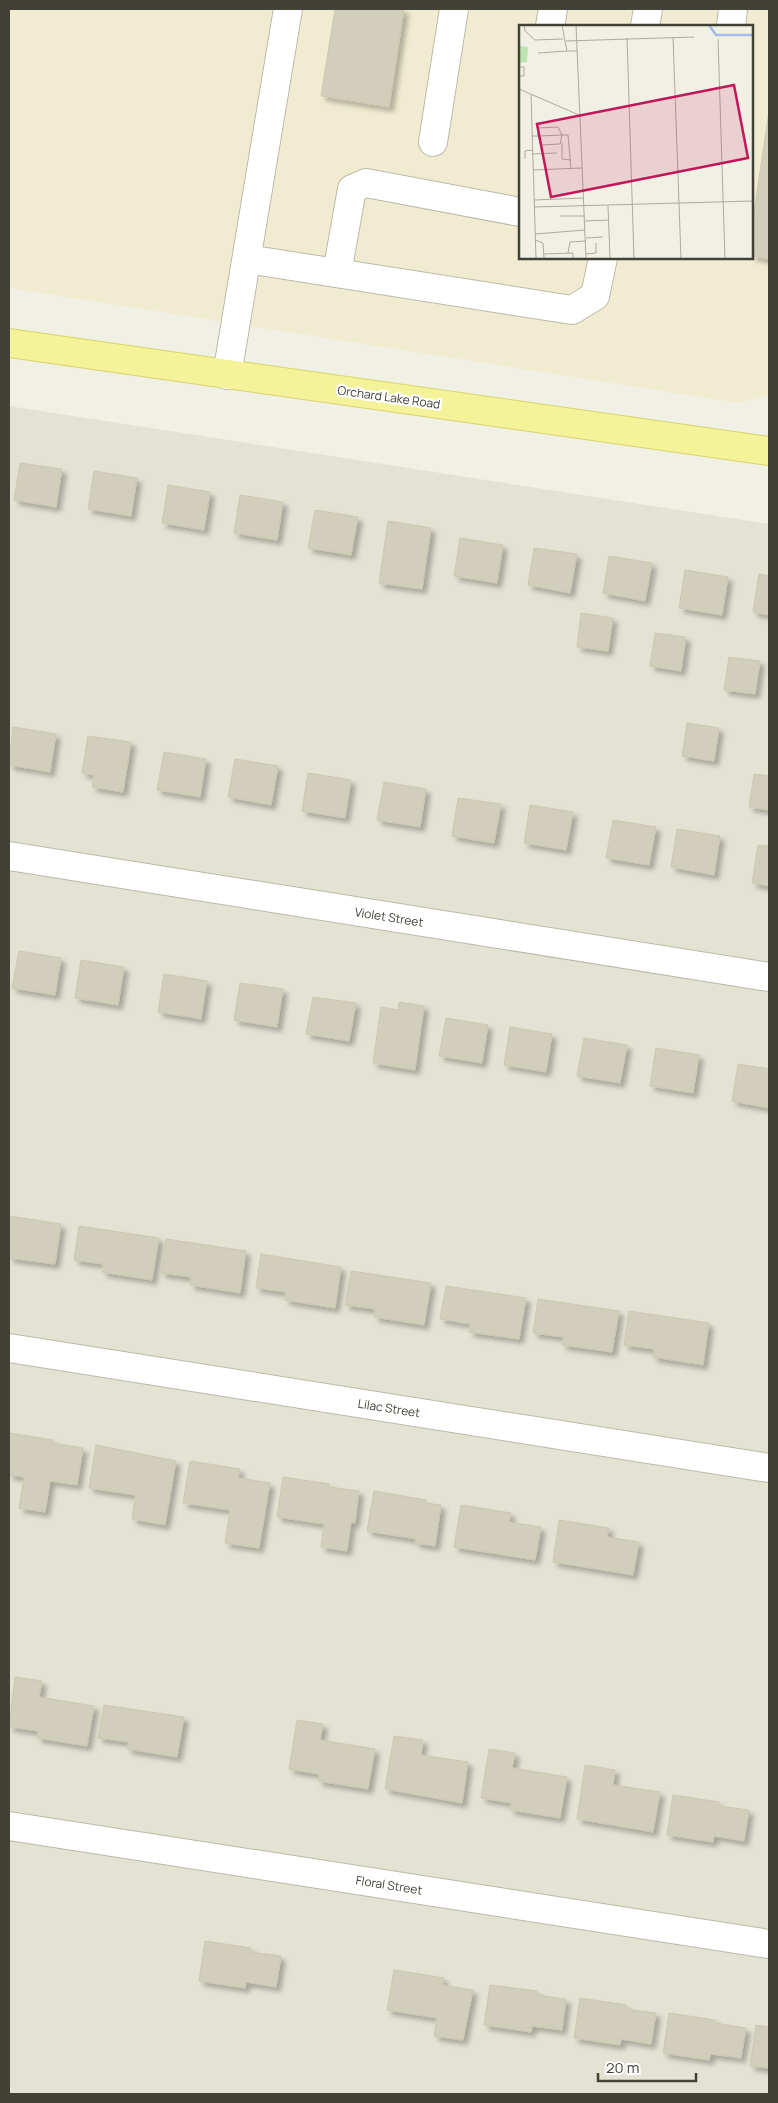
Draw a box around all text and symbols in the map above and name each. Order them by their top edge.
inset map [519,25,753,259]
street label: Orchard Lake Road [337,381,441,413]
street label: Violet Street [354,903,425,931]
street label: Lilac Street [357,1395,421,1421]
street label: Floral Street [355,1871,424,1899]
scale bar [598,2050,696,2082]
text: 20 m [606,2057,639,2078]

